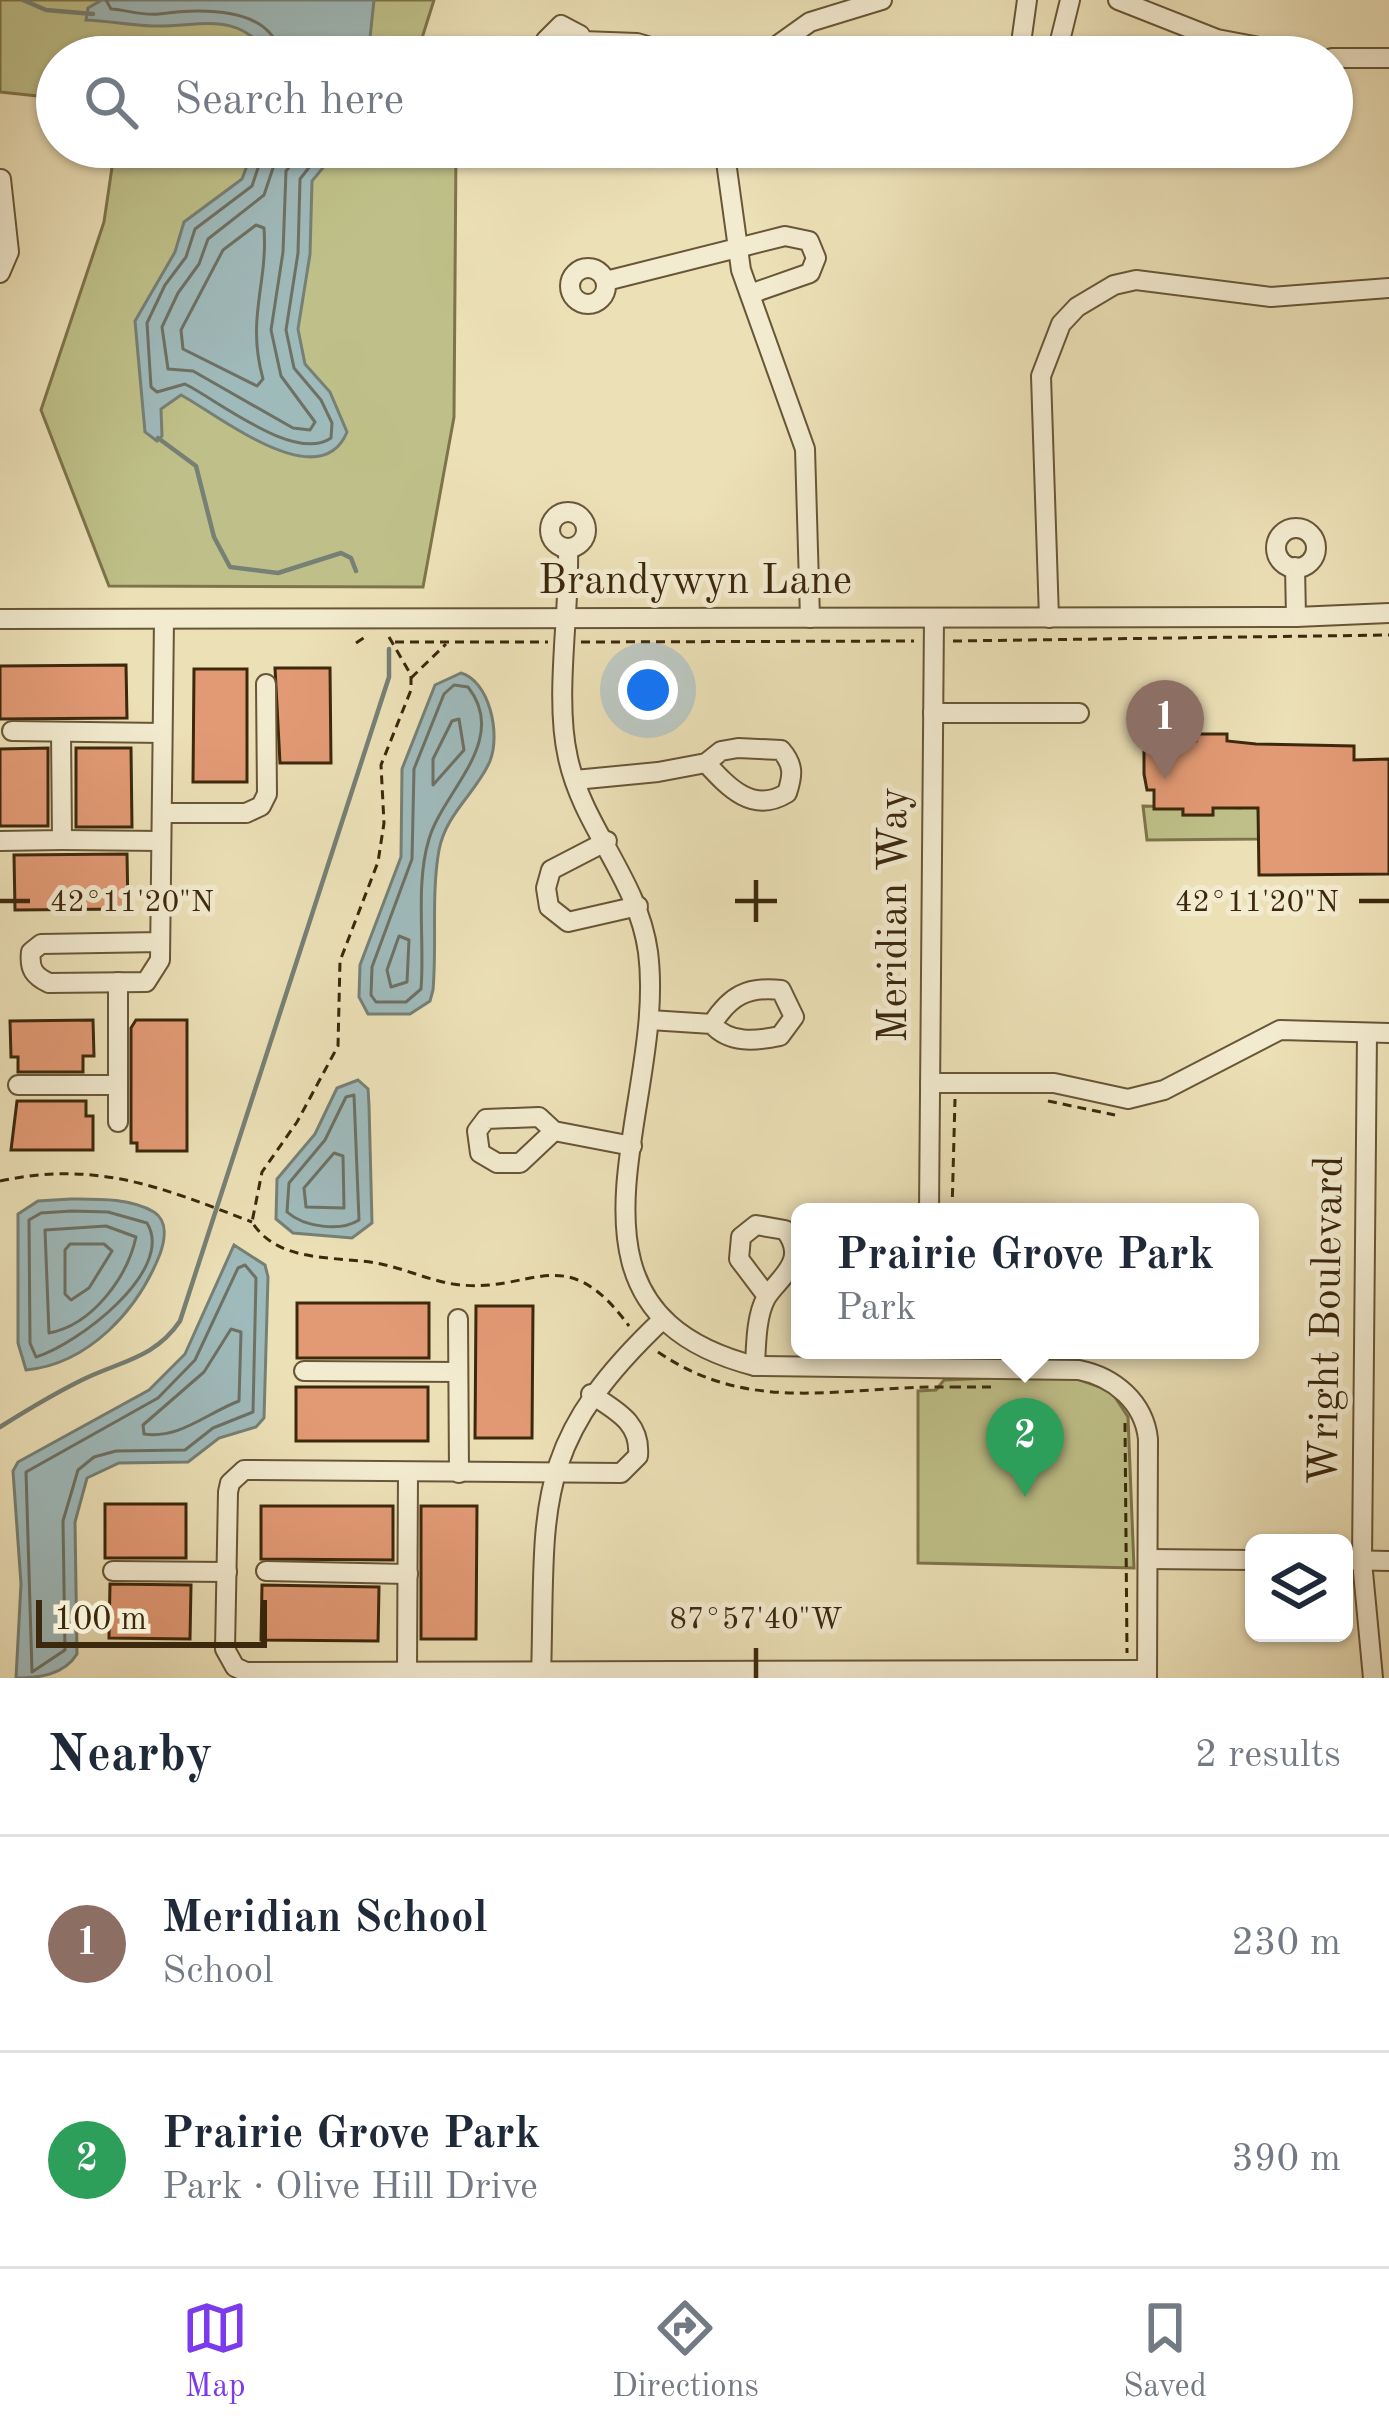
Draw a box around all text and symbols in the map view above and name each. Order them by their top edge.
search box [36,36,1353,168]
icon: search [78,69,144,135]
text: Search here [174,79,404,124]
street label: Brandywyn Lane [538,561,852,603]
your location [618,660,678,720]
pin: 1 [1126,680,1204,779]
street label: Meridian Way [874,787,916,1043]
text: 42°11'20"N [50,888,214,918]
text: 42°11'20"N [1175,888,1339,918]
street label: Wright Boulevard [1304,1155,1352,1485]
popup [791,1203,1259,1359]
text: Prairie Grove Park [836,1234,1214,1279]
text: Park [836,1289,916,1328]
pin: 2 [986,1398,1064,1497]
map controls [1245,1534,1353,1642]
button: layers [1245,1534,1353,1642]
scale bar [36,1594,267,1647]
text: 100 m [54,1604,147,1637]
text: 87°57'40"W [670,1605,842,1635]
text: Nearby [48,1731,213,1782]
text: 2 results [1195,1736,1341,1775]
text: Meridian School [162,1897,488,1942]
text: 1 [76,1924,98,1963]
text: 230 m [1231,1924,1341,1963]
text: School [162,1952,274,1991]
text: Prairie Grove Park [162,2113,540,2158]
text: 2 [76,2140,98,2179]
text: 390 m [1231,2140,1341,2179]
text: Park · Olive Hill Drive [162,2168,538,2207]
tab: Map [182,2295,248,2408]
tab: Directions [612,2295,759,2408]
tab: Saved [1123,2295,1207,2408]

